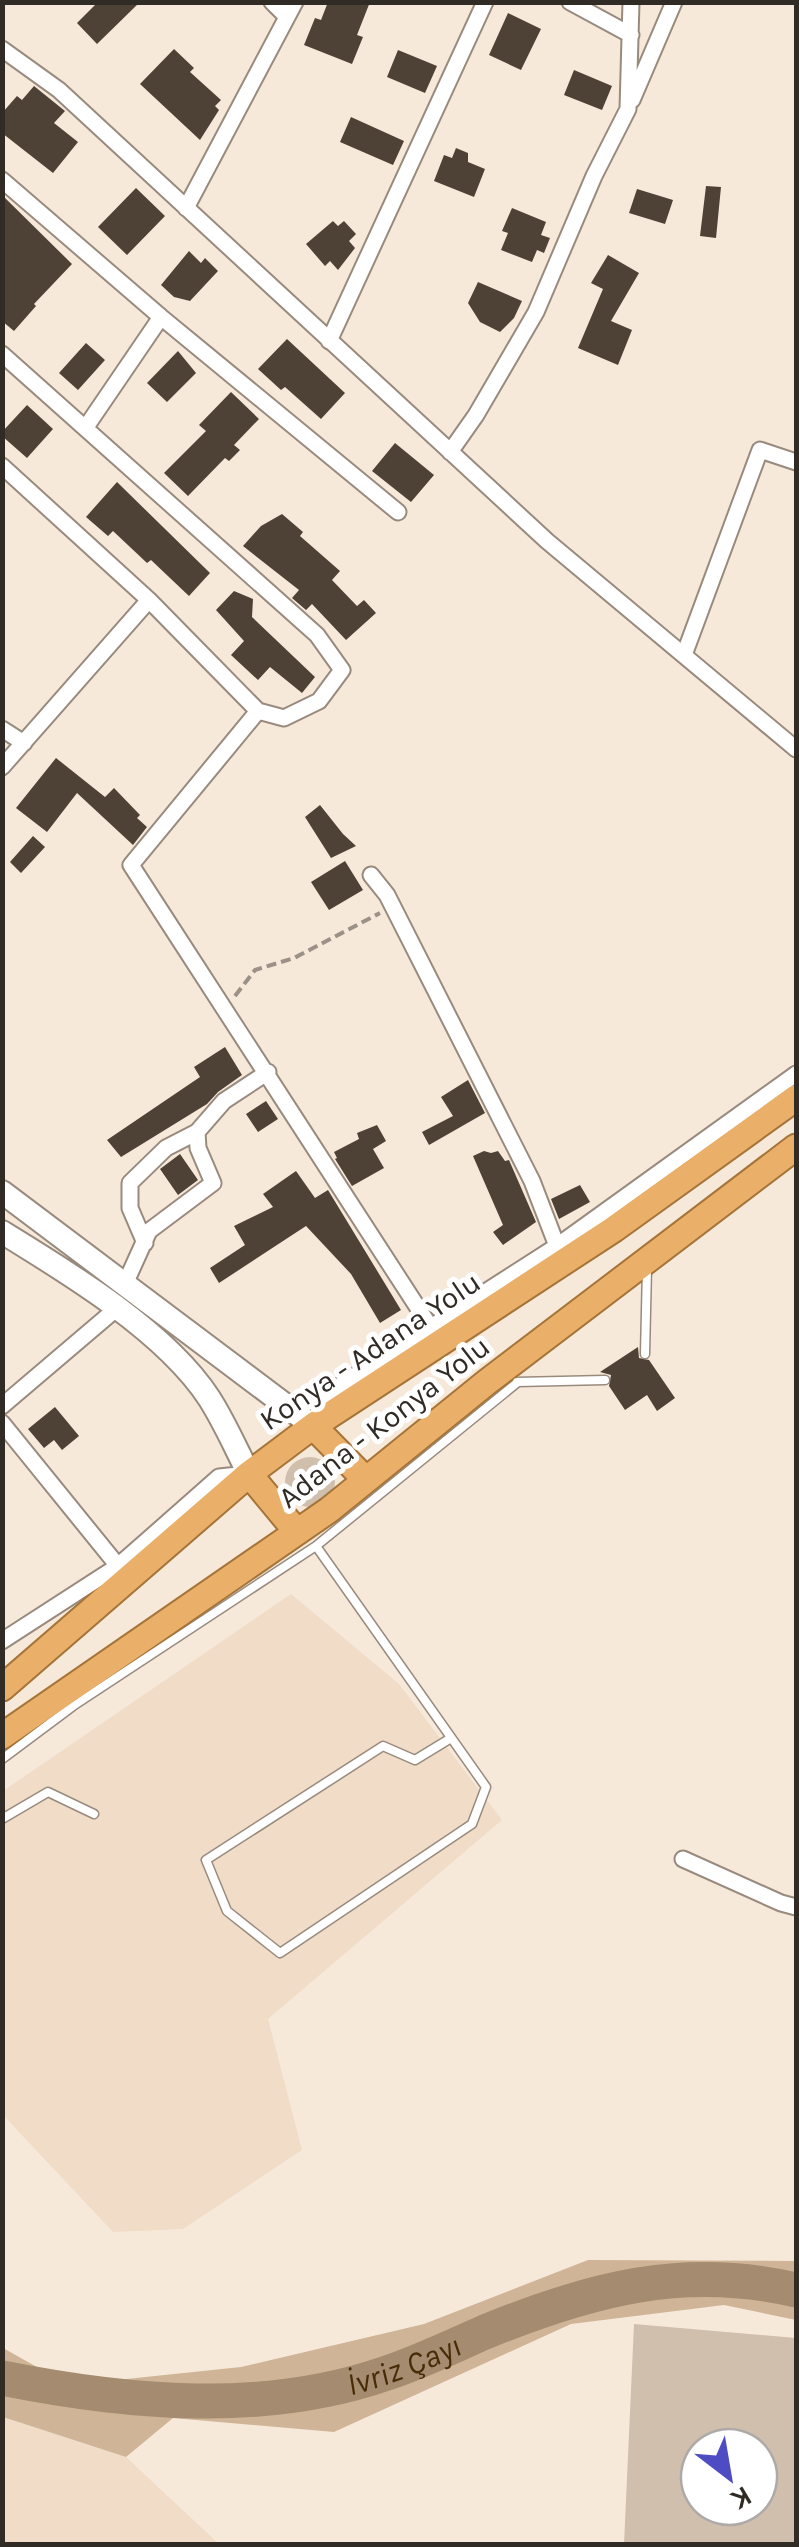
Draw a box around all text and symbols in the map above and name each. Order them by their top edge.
street label: Konya - Adana Yolu [253,1264,487,1438]
street label: Adana - Konya Yolu [271,1328,497,1516]
water label: İvriz Çayı [343,2327,467,2403]
north arrow [679,2427,779,2527]
text: K [725,2479,758,2517]

